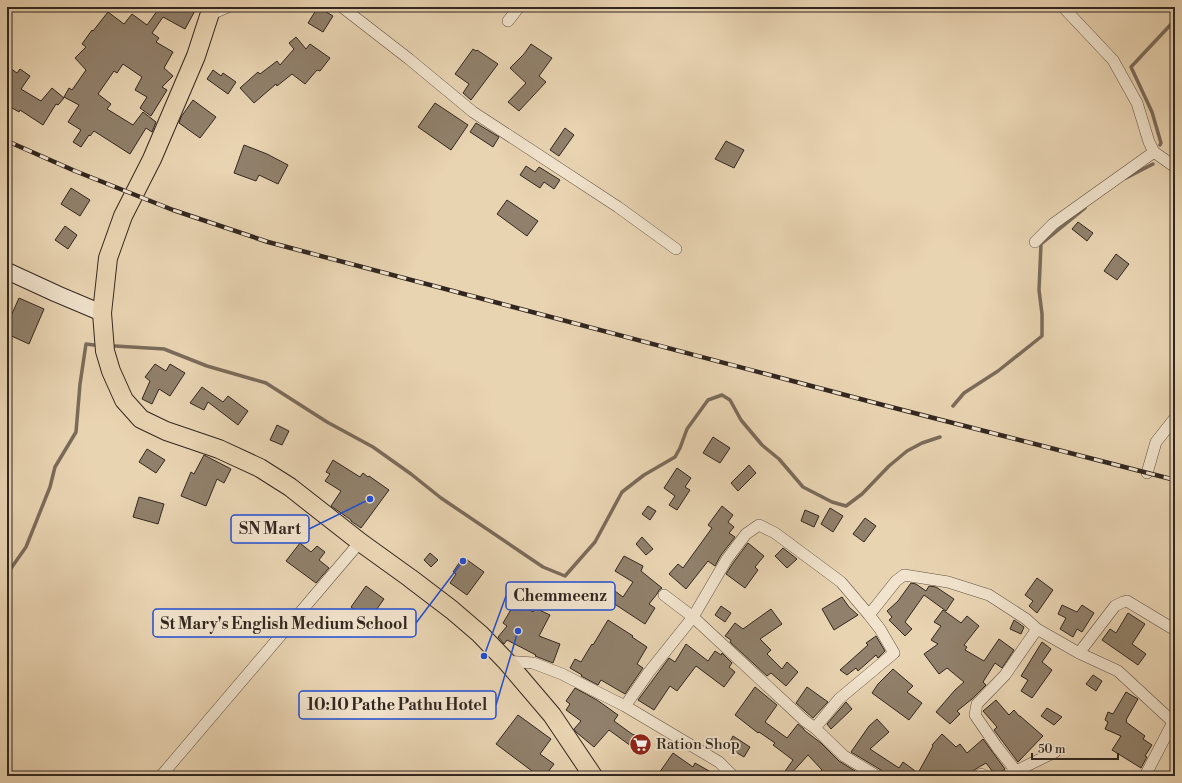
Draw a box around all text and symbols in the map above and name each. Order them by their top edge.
callout: SN Mart [231,515,309,543]
text: SN Mart [239,519,301,539]
callout: Chemmeenz [506,582,615,610]
text: Chemmeenz [513,586,607,606]
callout: St Mary's English Medium School [153,609,416,637]
text: St Mary's English Medium School [160,614,408,634]
callout: 10:10 Pathe Pathu Hotel [299,691,496,719]
text: 10:10 Pathe Pathu Hotel [307,695,488,715]
supermarket icon: Ration Shop [628,731,654,757]
place label: Ration Shop [656,735,740,754]
scale bar [1032,735,1118,761]
text: 50 m [1038,742,1066,757]

